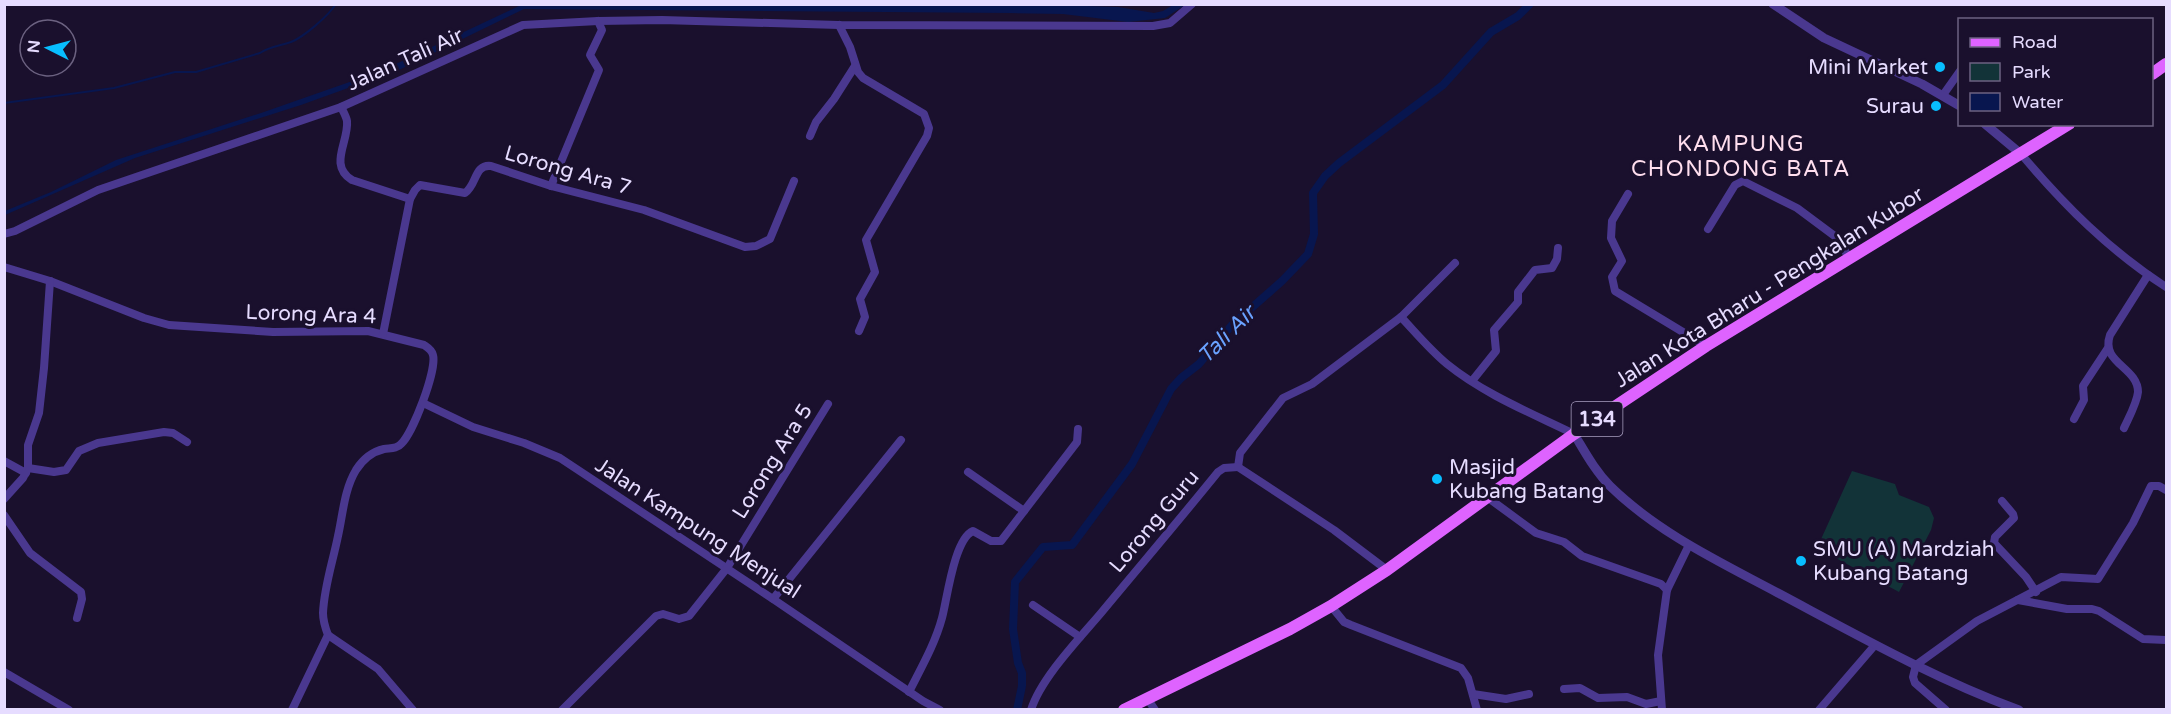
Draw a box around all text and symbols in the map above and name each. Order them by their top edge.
north arrow [18,18,78,78]
legend [1958,18,2153,126]
street label: Jalan Tali Air [343,23,467,96]
text: Road [2012,31,2057,53]
text: N [23,39,45,54]
place label: Mini Market [1808,55,1928,80]
marker: Mini Market [1933,60,1947,74]
text: Park [2012,61,2051,83]
text: Water [2012,91,2063,113]
place label: Surau [1866,94,1924,119]
marker: Surau [1929,99,1943,113]
district label: KAMPUNG CHONDONG BATA [1631,131,1851,182]
street label: Lorong Ara 7 [501,140,634,201]
street label: Jalan Kota Bharu - Pengkalan Kubor [1610,182,1928,393]
water label: Tali Air [1192,299,1263,369]
street label: Lorong Ara 4 [245,300,377,329]
street label: Lorong Ara 5 [727,399,818,523]
road number: 134 [1572,402,1622,436]
street label: Jalan Kampung Menjual [591,453,805,604]
place label: Masjid Kubang Batang [1449,455,1604,504]
street label: Lorong Guru [1104,465,1205,578]
marker: Masjid Kubang Batang [1430,472,1444,486]
place label: SMU (A) Mardziah Kubang Batang [1813,537,1995,586]
marker: SMU (A) Mardziah Kubang Batang [1794,554,1808,568]

